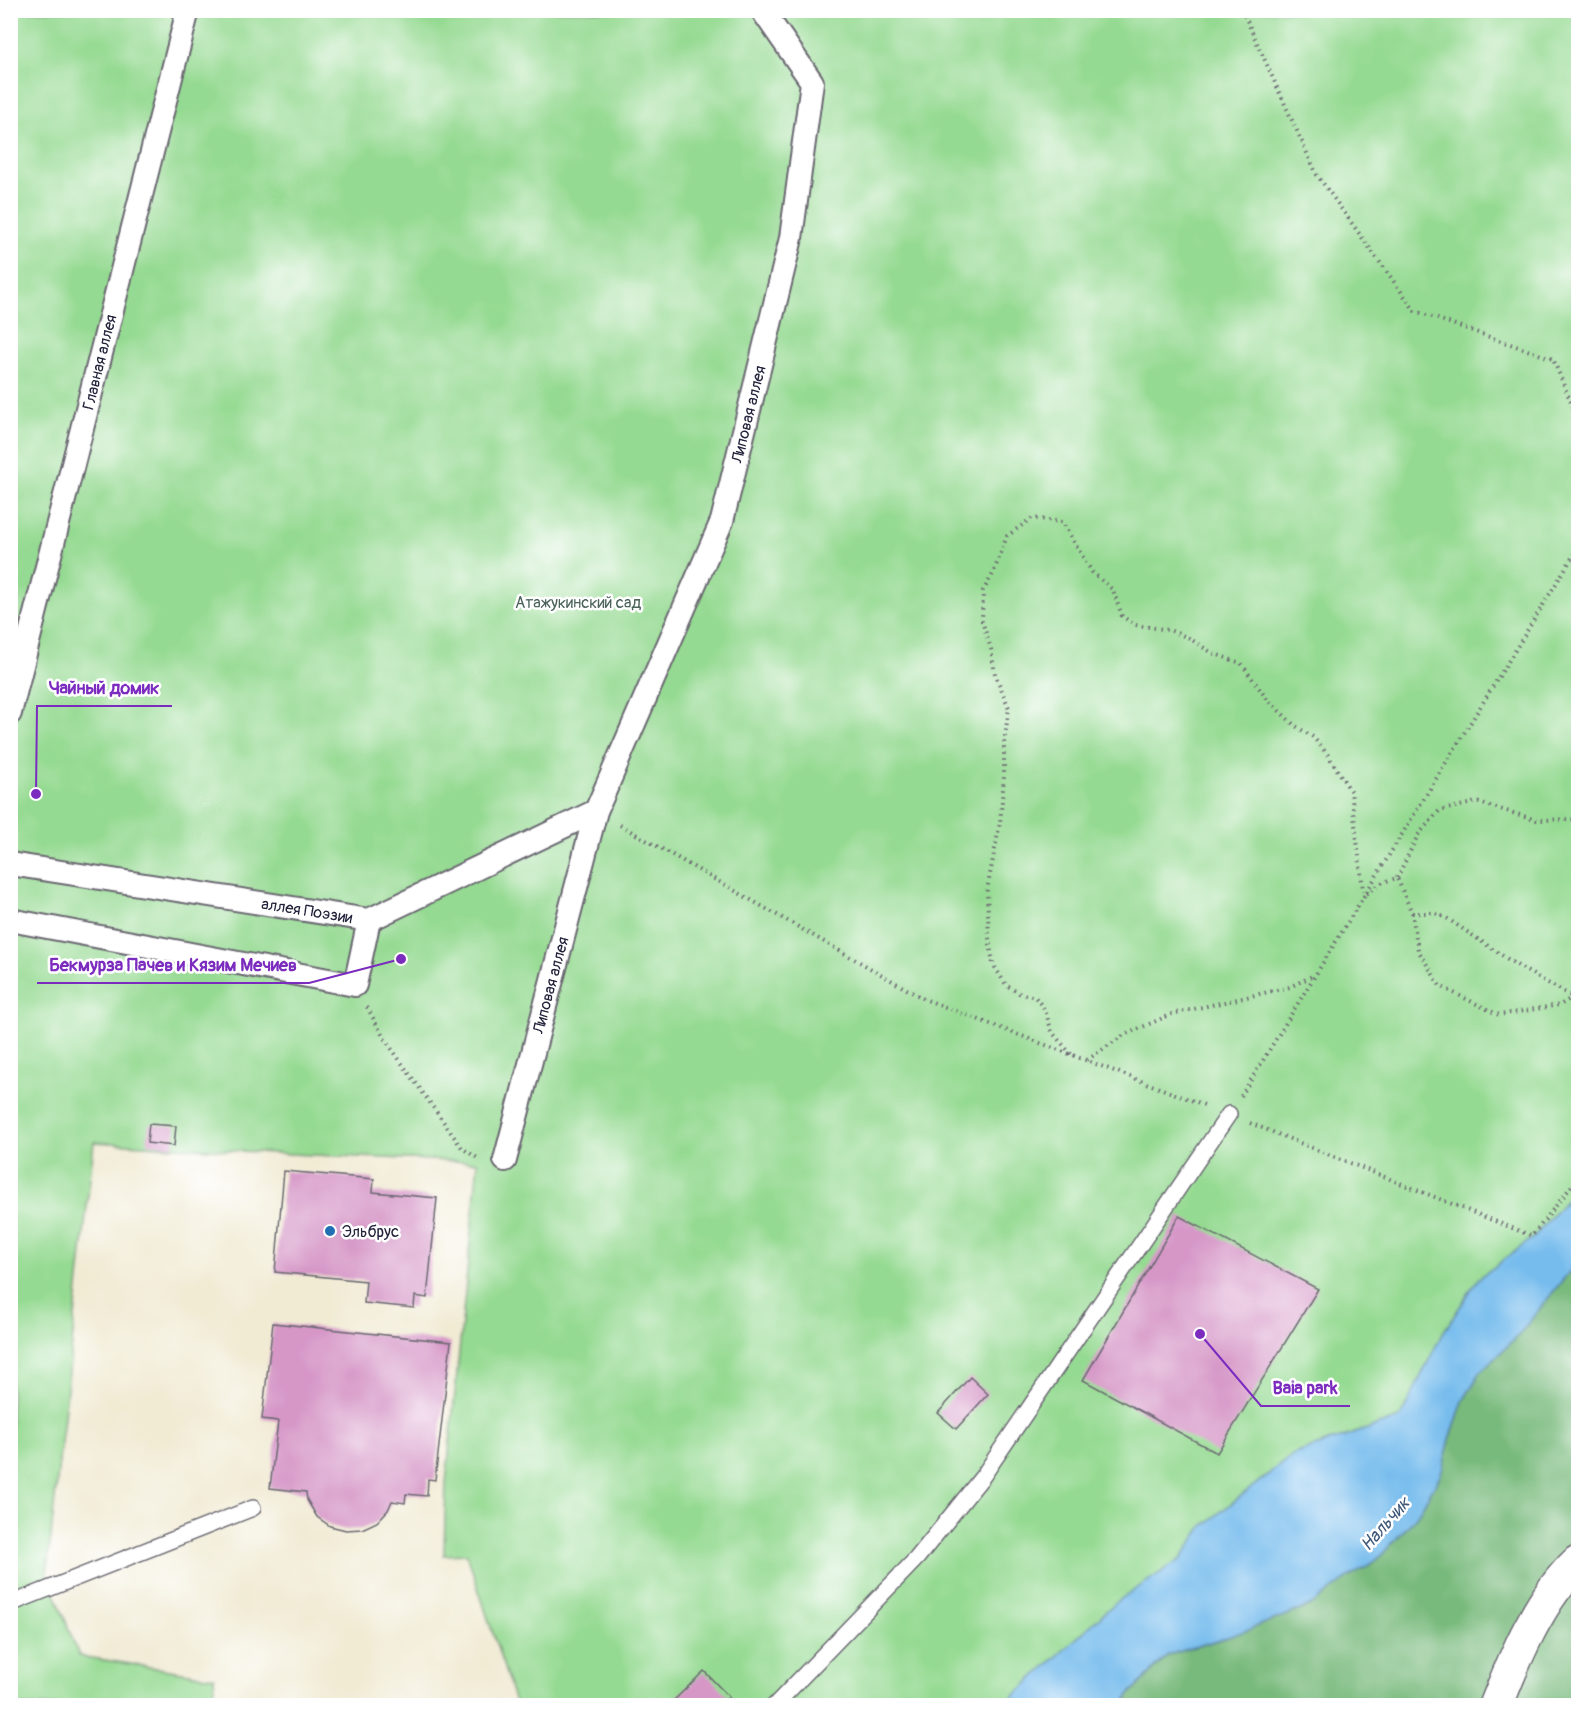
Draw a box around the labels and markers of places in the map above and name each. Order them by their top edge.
callout: Чайный домик [37,670,172,706]
callout: Бекмурза Пачев и Кязим Мечиев [37,947,309,983]
place label: Эльбрус [342,1222,399,1242]
marker: Эльбрус [323,1224,337,1238]
callout: Baia park [1261,1370,1350,1406]

